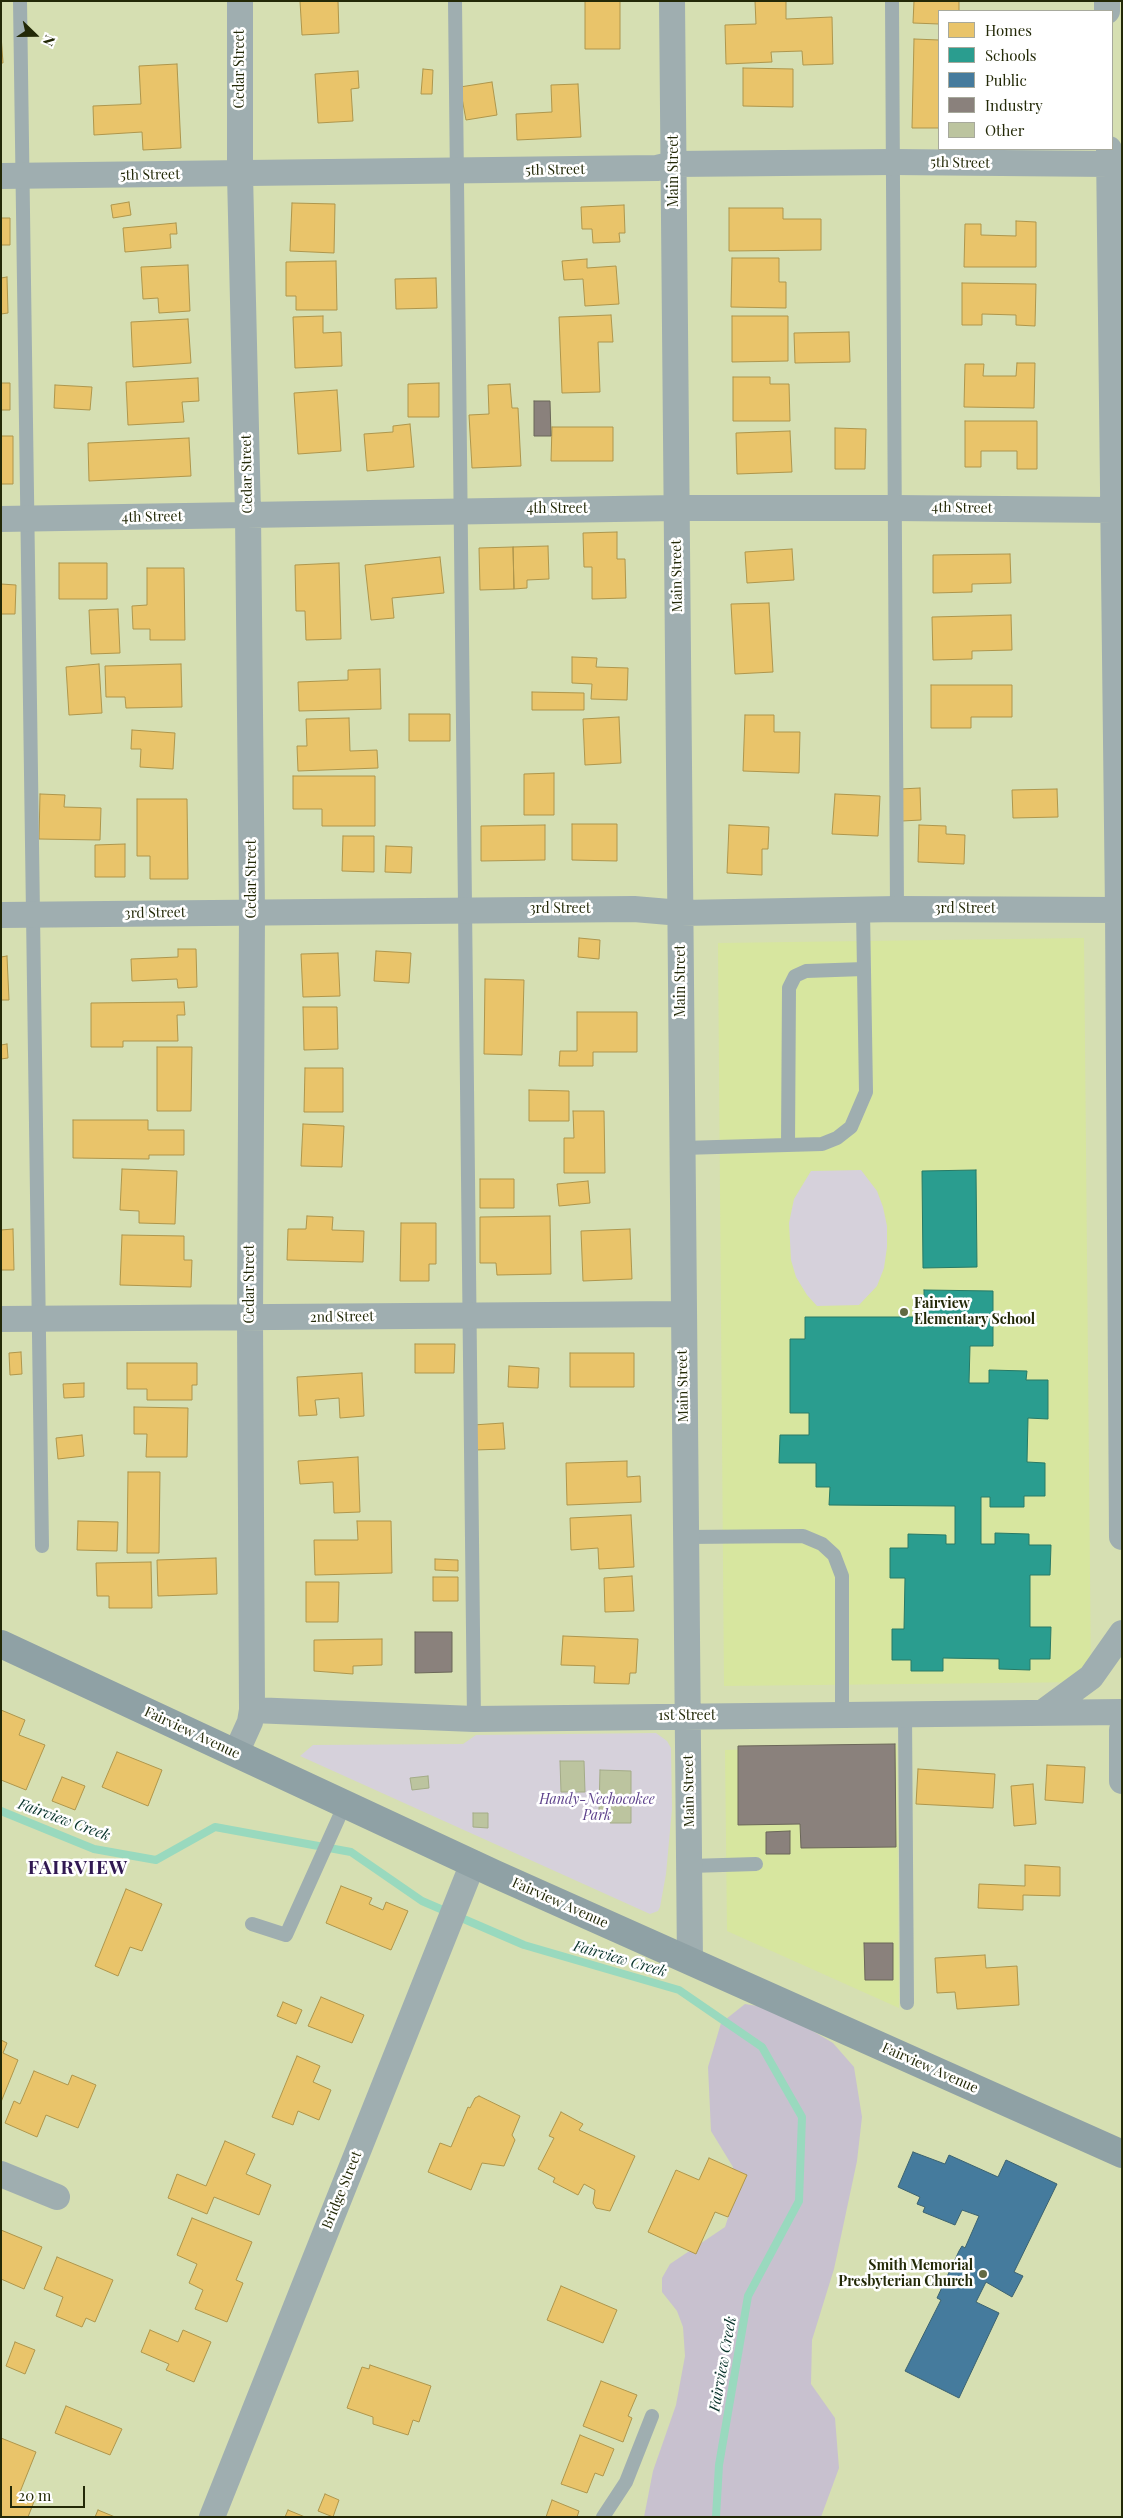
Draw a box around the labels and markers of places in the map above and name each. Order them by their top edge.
place label: Fairview Elementary School [914,1296,1035,1328]
marker: Fairview Elementary School [898,1306,910,1318]
place label: Smith Memorial Presbyterian Church [838,2258,973,2290]
marker: Smith Memorial Presbyterian Church [977,2268,989,2280]

